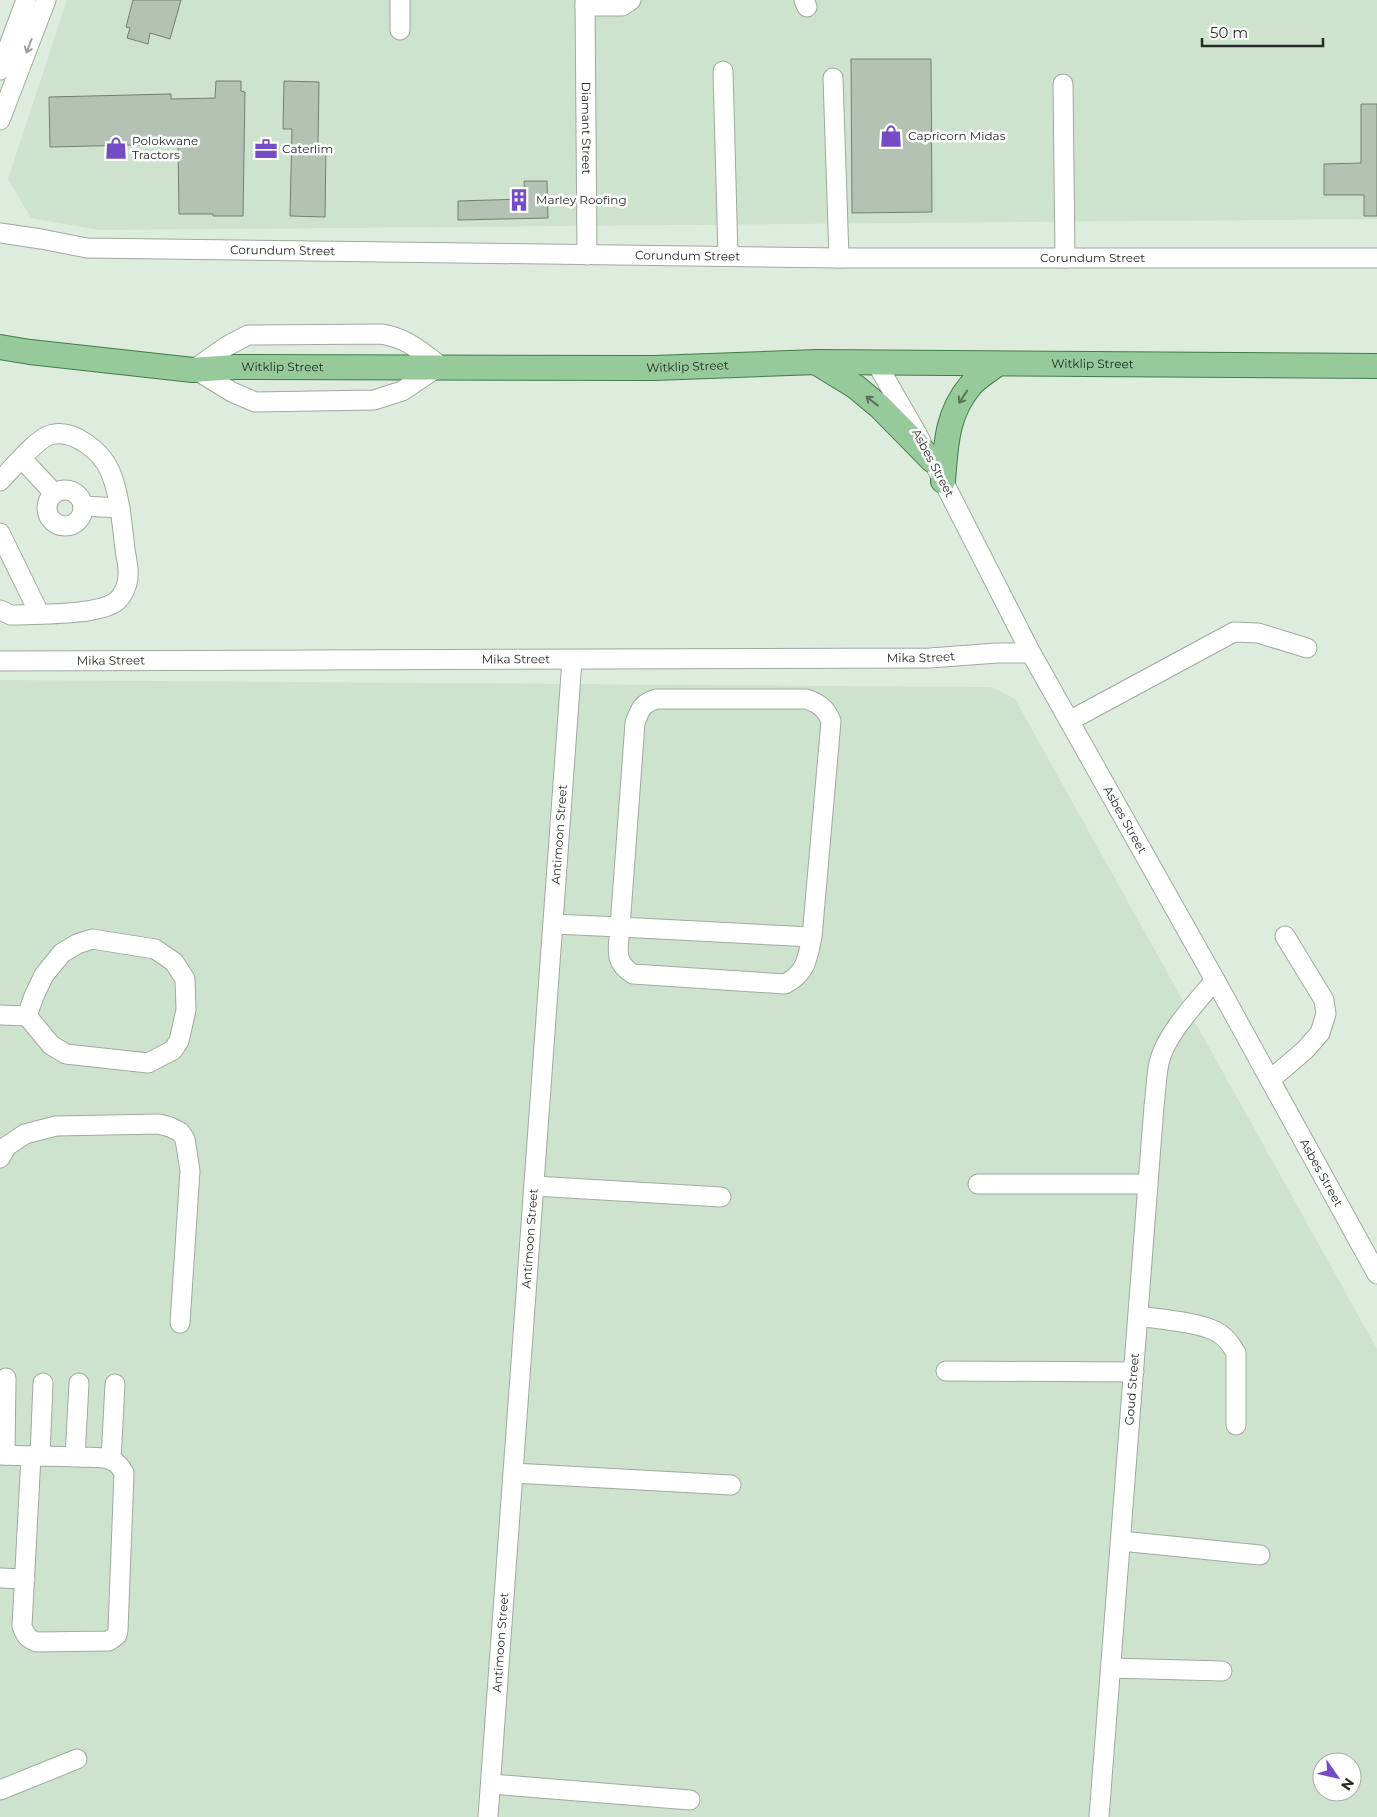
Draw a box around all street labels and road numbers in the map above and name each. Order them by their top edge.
street label: Diamant Street [579,82,594,174]
street label: Corundum Street [230,242,336,258]
street label: Corundum Street [635,247,740,264]
street label: Corundum Street [1040,250,1145,265]
street label: Witklip Street [1051,356,1134,371]
street label: Witklip Street [646,357,729,375]
street label: Witklip Street [241,359,324,374]
street label: Asbes Street [909,426,958,500]
street label: Mika Street [887,648,956,665]
street label: Mika Street [482,651,550,666]
street label: Mika Street [77,653,145,668]
street label: Asbes Street [1100,783,1150,856]
street label: Antimoon Street [548,784,570,885]
street label: Asbes Street [1297,1136,1346,1209]
street label: Antimoon Street [518,1188,541,1289]
street label: Goud Street [1121,1352,1142,1426]
street label: Antimoon Street [489,1592,511,1693]

